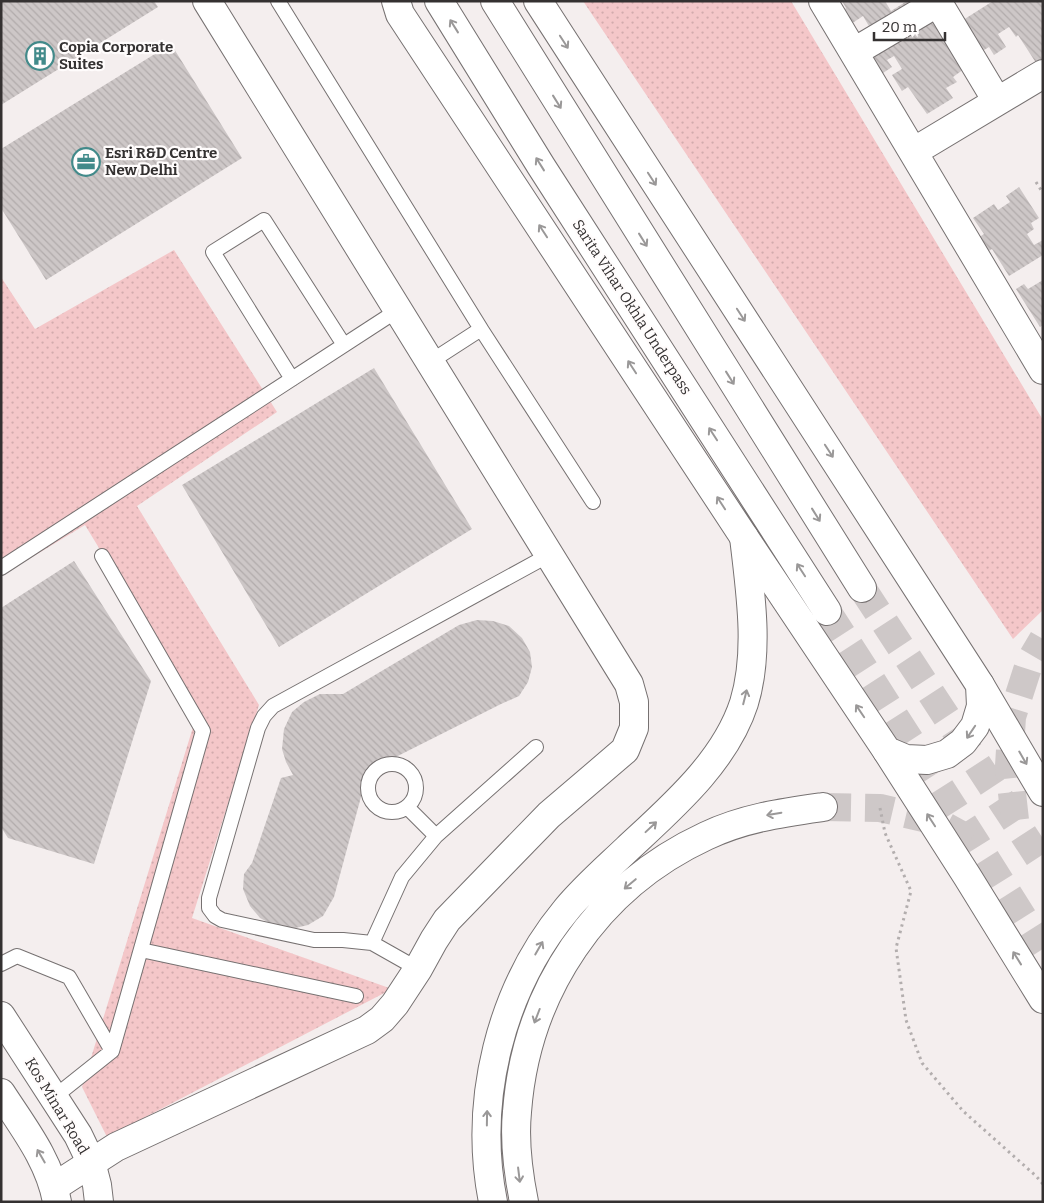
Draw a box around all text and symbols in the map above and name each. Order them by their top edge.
scale bar [874,10,945,42]
text: 20 m [882,18,918,36]
one-way arrow [449,20,459,34]
one-way arrow [559,35,569,49]
place label: Copia Corporate Suites [59,38,173,73]
building icon: Copia Corporate Suites [25,41,55,71]
one-way arrow [553,95,563,109]
place label: Esri R&D Centre New Delhi [105,144,217,179]
office icon: Esri R&D Centre New Delhi [71,147,101,177]
one-way arrow [535,158,545,172]
one-way arrow [648,171,658,185]
street label: Sarita Vihar Okhla Underpass [569,216,695,398]
one-way arrow [537,225,547,239]
one-way arrow [638,233,649,247]
one-way arrow [735,308,746,322]
one-way arrow [627,360,637,374]
one-way arrow [725,370,735,384]
one-way arrow [708,427,718,441]
one-way arrow [824,444,834,458]
one-way arrow [716,496,726,510]
one-way arrow [811,508,821,522]
one-way arrow [796,564,806,578]
one-way arrow [741,689,750,705]
one-way arrow [855,704,865,718]
one-way arrow [966,725,976,739]
one-way arrow [1018,750,1028,764]
one-way arrow [767,809,783,819]
one-way arrow [926,814,936,828]
one-way arrow [645,821,658,832]
one-way arrow [624,879,637,890]
one-way arrow [535,942,545,956]
one-way arrow [1012,951,1022,965]
one-way arrow [532,1008,541,1023]
street label: Kos Minar Road [21,1055,93,1158]
one-way arrow [482,1111,492,1127]
one-way arrow [35,1150,45,1164]
one-way arrow [514,1167,524,1183]

